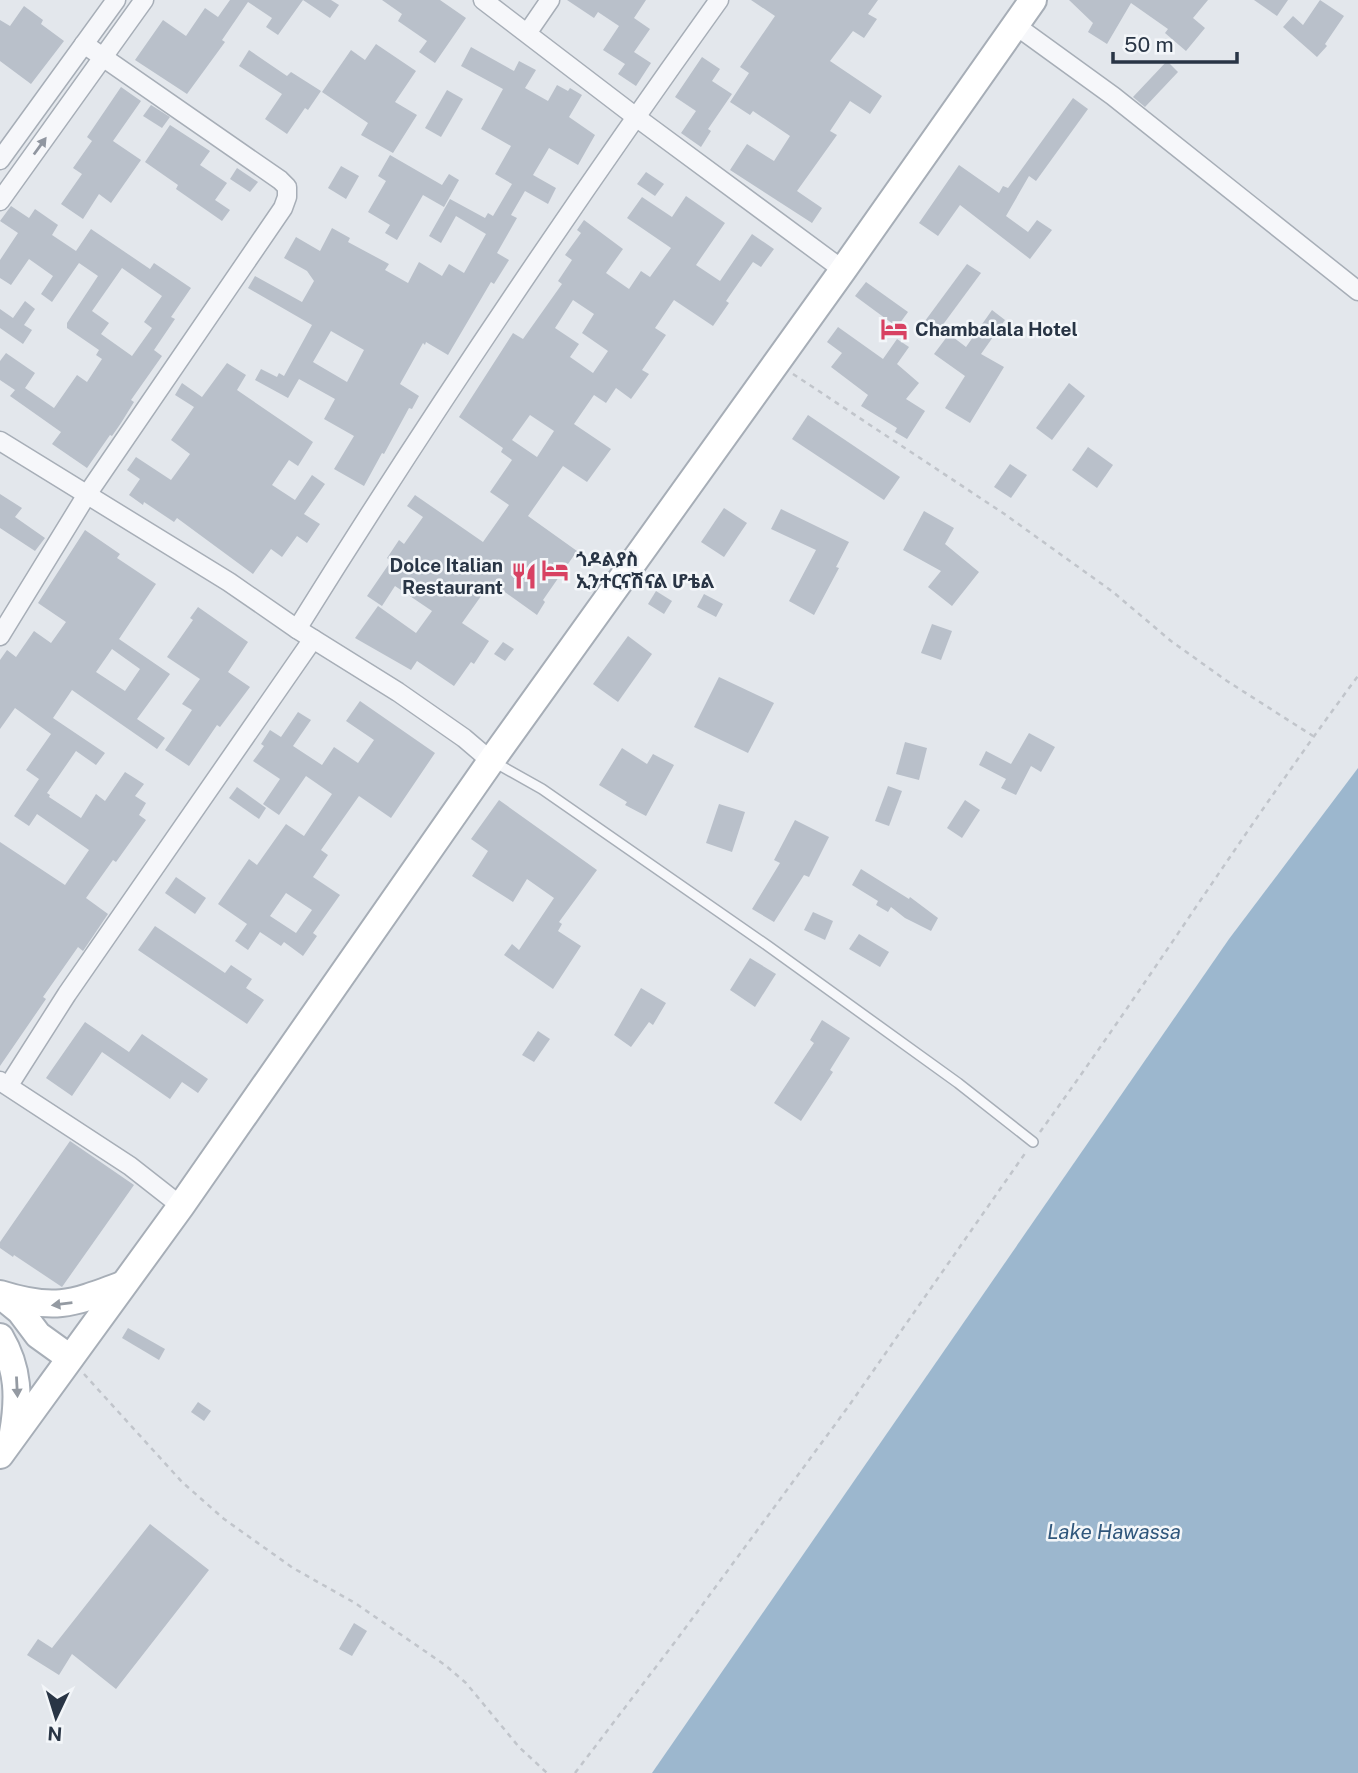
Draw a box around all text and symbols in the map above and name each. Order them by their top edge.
scale bar [1113,21,1237,65]
text: 50 m [1124,32,1174,57]
one-way arrow [33,137,47,155]
hotel icon: Chambalala Hotel [879,314,909,344]
place label: Chambalala Hotel [915,318,1078,340]
place label: ጎዶልያስ ኢንተርናሽናል ሆቴል [576,548,714,592]
place label: Dolce Italian Restaurant [390,554,503,598]
hotel icon: ጎዶልያስ ኢንተርናሽናል ሆቴል [540,555,570,585]
restaurant icon: Dolce Italian Restaurant [509,561,539,591]
one-way arrow [51,1298,73,1309]
one-way arrow [11,1376,22,1398]
water label: Lake Hawassa [1047,1519,1181,1544]
north arrow [21,1682,91,1752]
text: N [47,1722,63,1745]

